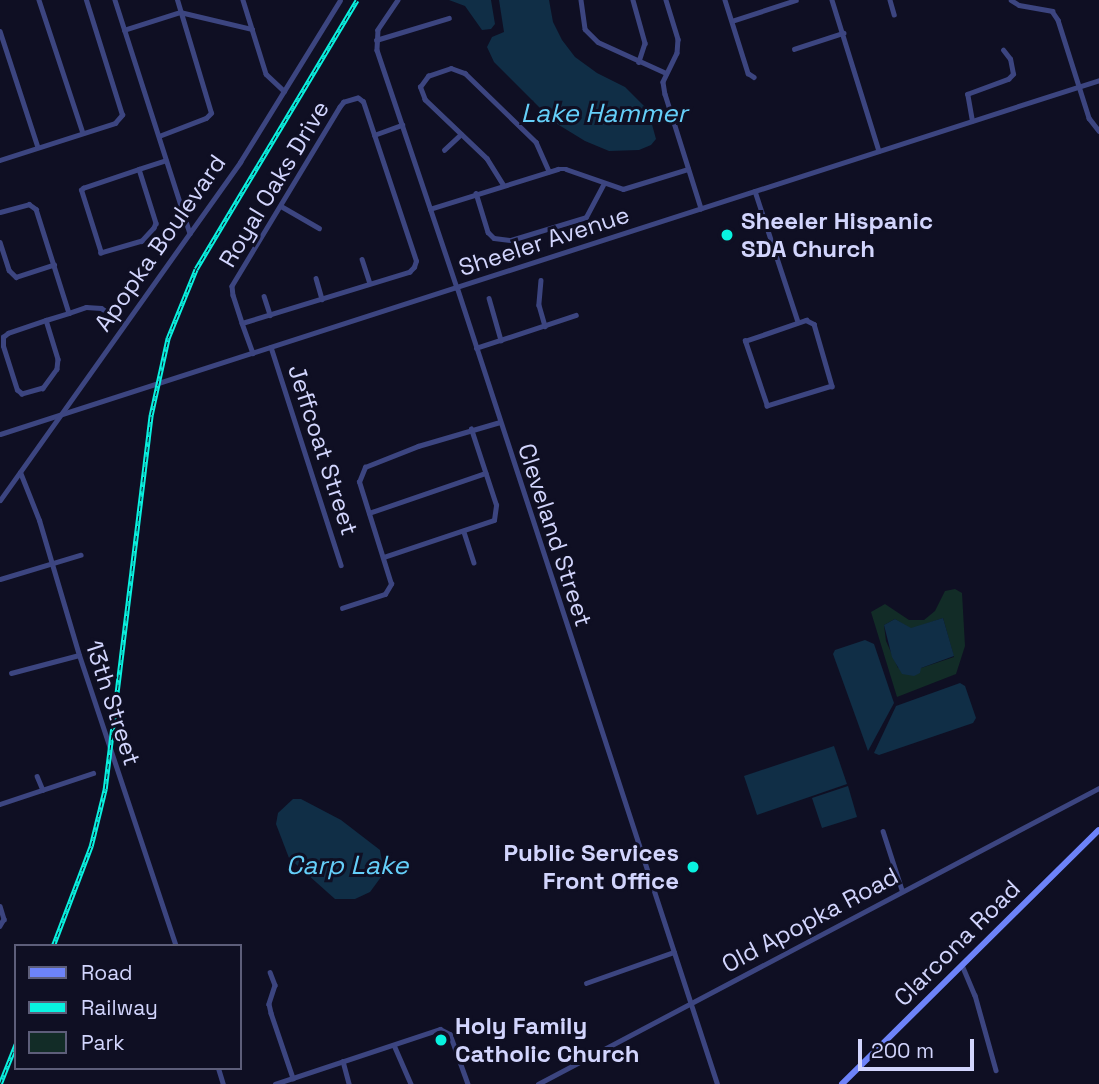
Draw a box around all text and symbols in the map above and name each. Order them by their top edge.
street label: Royal Oaks Drive [213,95,335,273]
water label: Lake Hammer [521,98,687,130]
street label: Apopka Boulevard [88,149,232,337]
street label: Sheeler Avenue [455,200,633,282]
place label: Sheeler Hispanic SDA Church [741,207,933,263]
marker: Sheeler Hispanic SDA Church [719,227,735,243]
street label: Jeffcoat Street [282,361,364,539]
street label: Cleveland Street [512,440,598,630]
street label: 13th Street [79,637,147,769]
place label: Public Services Front Office [504,839,679,895]
water label: Carp Lake [286,850,408,882]
marker: Public Services Front Office [685,859,701,875]
street label: Old Apopka Road [717,861,903,979]
street label: Clarcona Road [888,874,1026,1012]
legend [14,944,242,1070]
text: Road [81,959,133,986]
text: Railway [81,994,158,1021]
place label: Holy Family Catholic Church [455,1012,640,1068]
scale bar [861,1024,976,1068]
text: Park [81,1029,125,1056]
marker: Holy Family Catholic Church [433,1032,449,1048]
text: 200 m [871,1037,934,1064]

